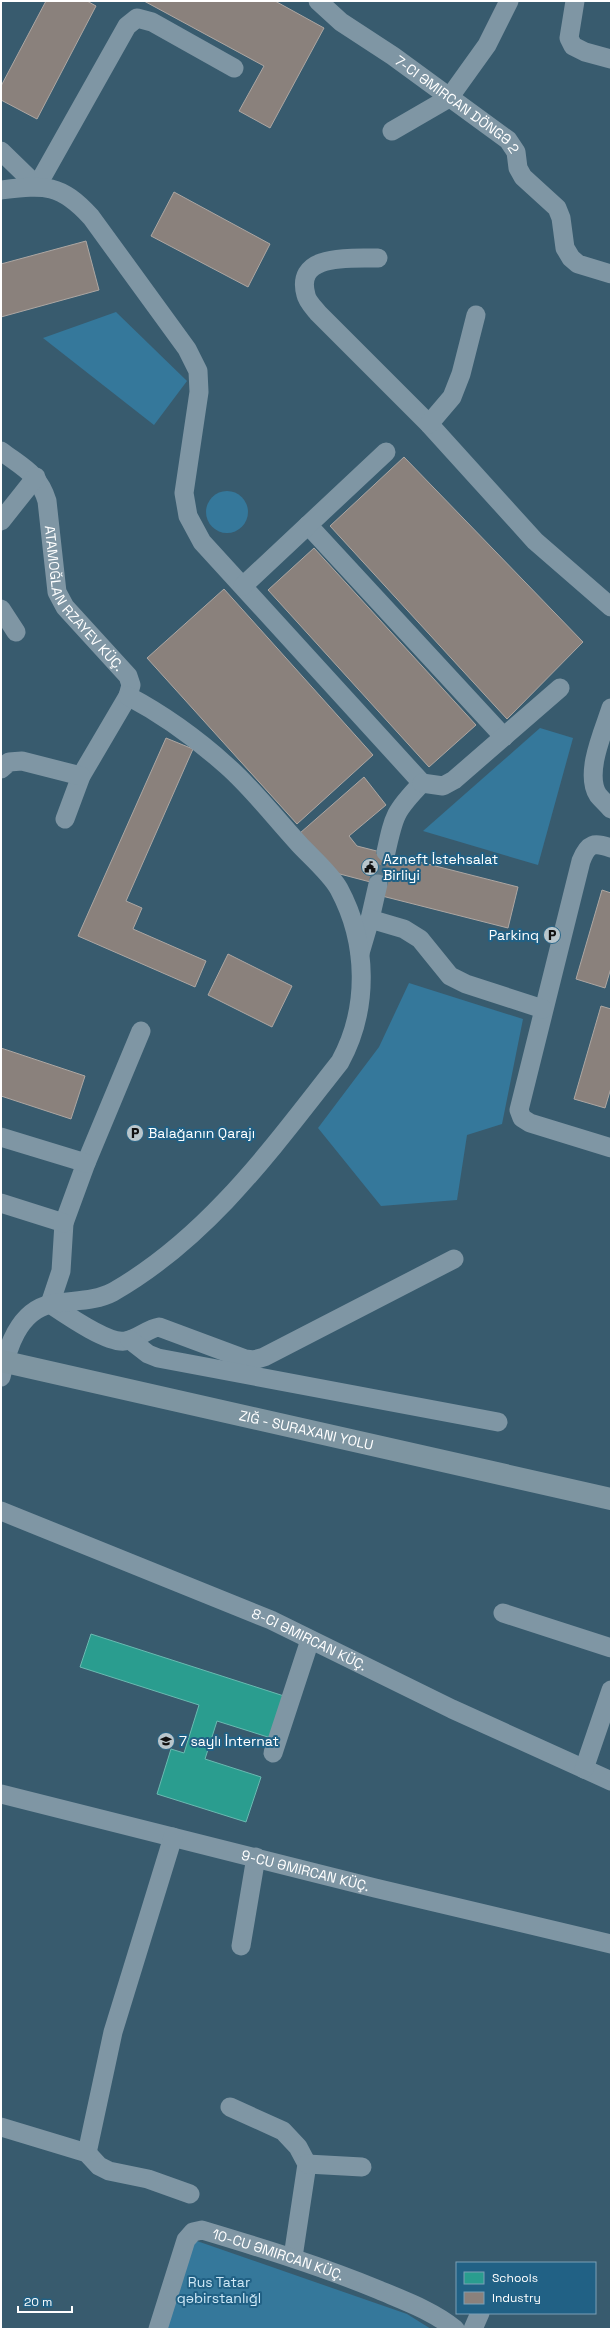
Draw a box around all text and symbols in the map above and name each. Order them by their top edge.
street label: 7-CI ƏMIRCAN DÖNGƏ 2 [392,52,523,157]
street label: ATAMOĞLAN RZAYEV KÜÇ. [41,525,128,675]
place label: Azneft İstehsalat Birliyi [383,850,498,884]
public building icon: Azneft İstehsalat Birliyi [360,857,380,877]
parking icon: Parkinq [542,925,562,945]
place label: Parkinq [489,926,539,944]
parking icon: Balağanın Qarajı [125,1123,145,1143]
place label: Balağanın Qarajı [148,1124,255,1142]
street label: ZIĞ - SURAXANI YOLU [237,1406,375,1454]
street label: 8-CI ƏMIRCAN KÜÇ. [249,1604,370,1675]
school or university icon: 7 saylı İnternat [156,1731,176,1751]
place label: 7 saylı İnternat [179,1732,279,1750]
street label: 9-CU ƏMIRCAN KÜÇ. [240,1846,371,1895]
street label: 10-CU ƏMIRCAN KÜÇ. [210,2225,346,2284]
legend [456,2262,596,2314]
text: Schools [492,2270,538,2286]
park label: Rus Tatar qəbirstanlığl [177,2273,261,2307]
scale bar [18,2288,72,2314]
text: Industry [492,2290,541,2306]
text: 20 m [24,2294,52,2310]

